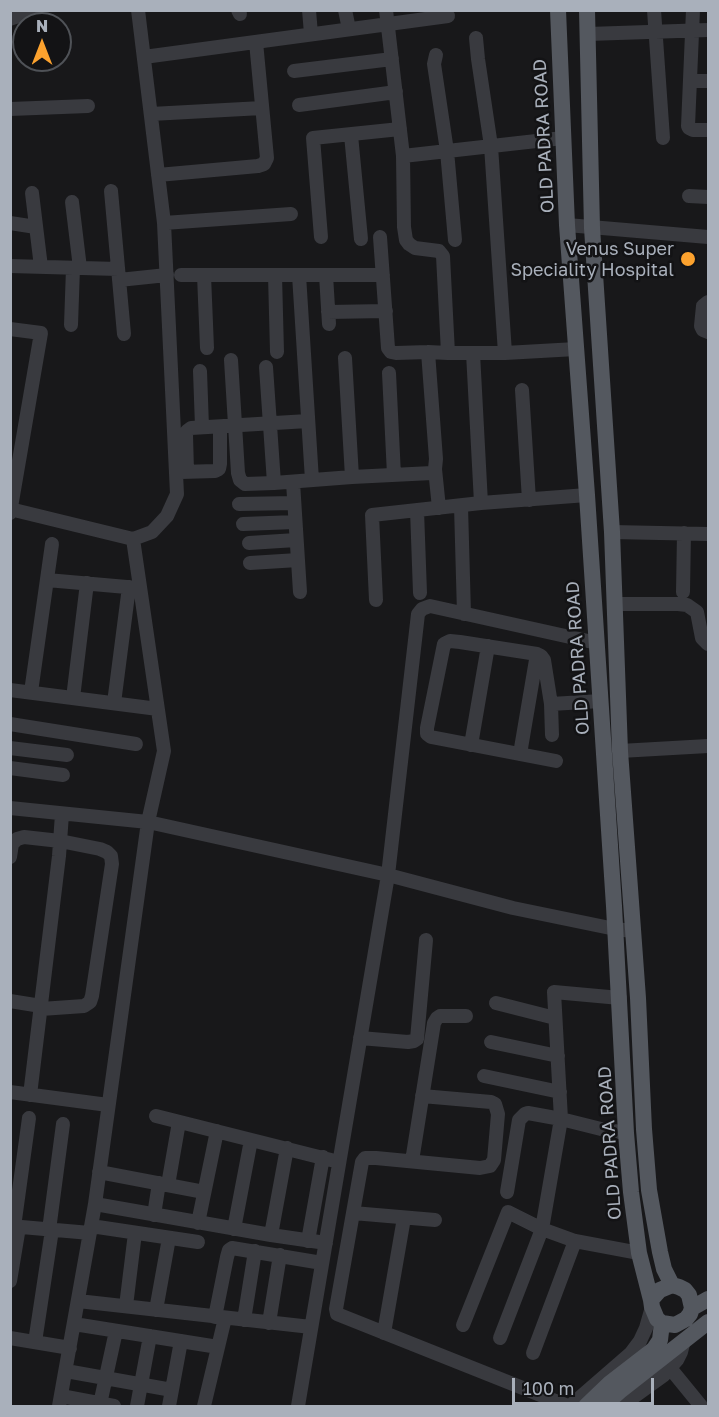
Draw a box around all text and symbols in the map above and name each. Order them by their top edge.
north arrow [12,12,72,72]
text: N [36,16,48,36]
street label: OLD PADRA ROAD [529,58,559,214]
place label: Venus Super Speciality Hospital [510,238,674,280]
marker: Venus Super Speciality Hospital [679,250,697,268]
street label: OLD PADRA ROAD [562,580,594,736]
street label: OLD PADRA ROAD [594,1065,626,1221]
scale bar [515,1366,658,1404]
text: 100 m [523,1377,574,1399]

